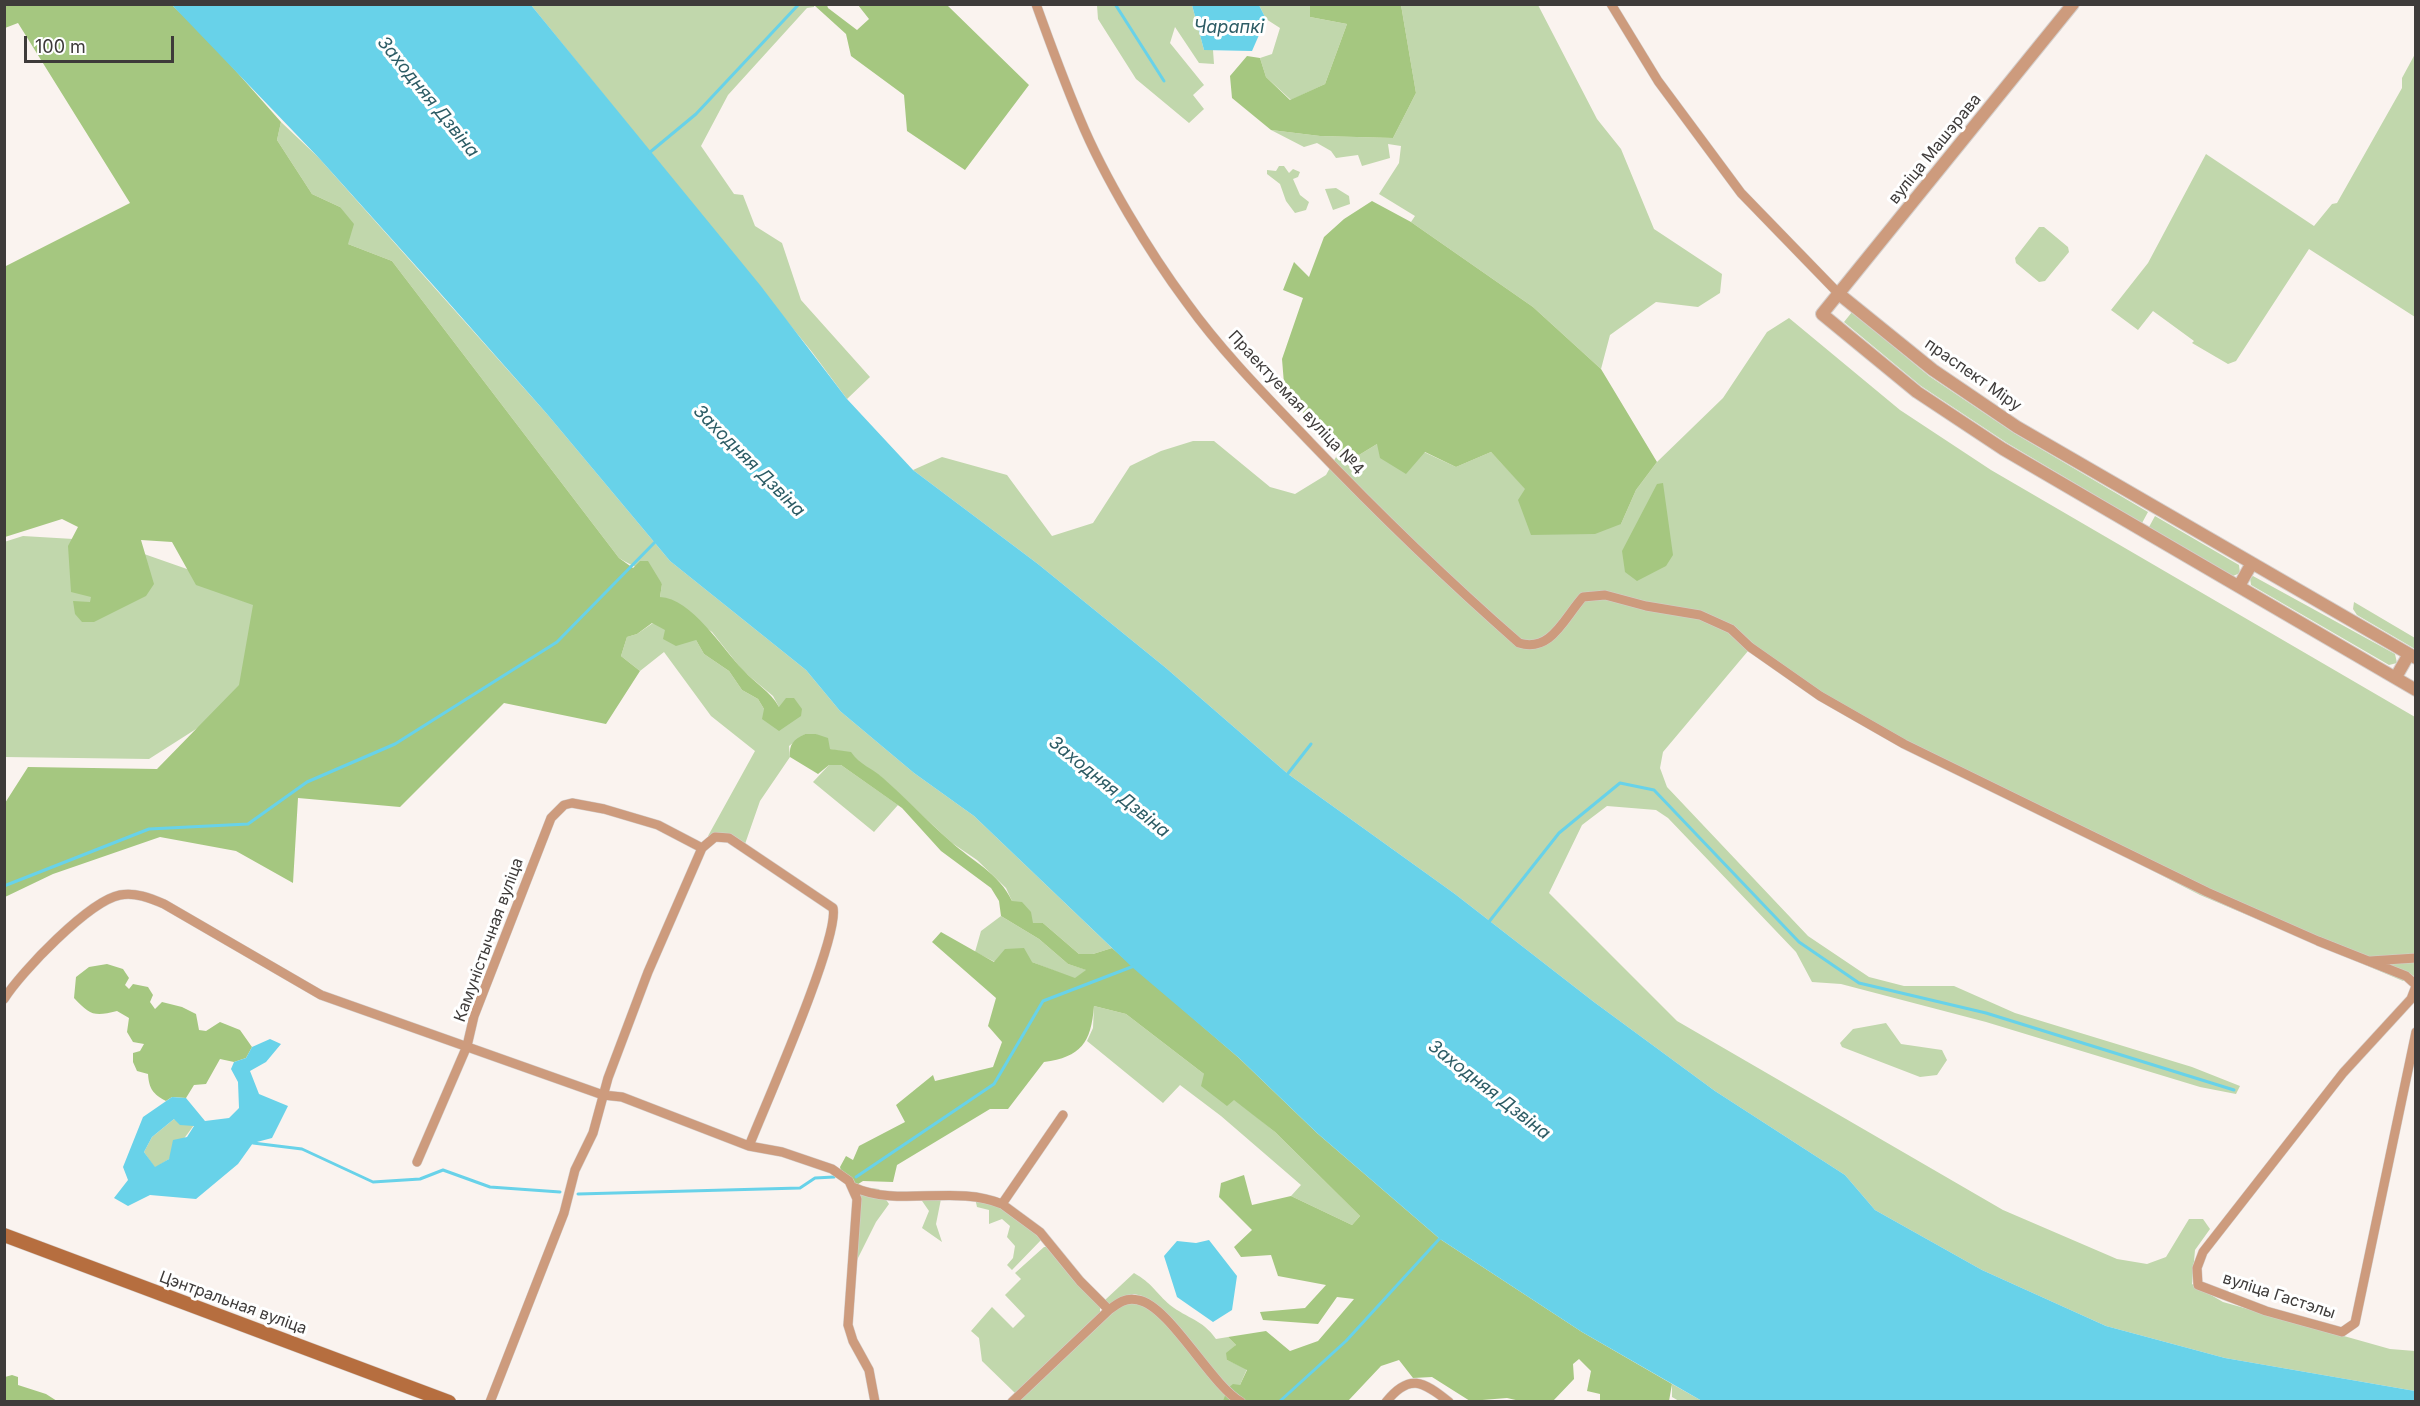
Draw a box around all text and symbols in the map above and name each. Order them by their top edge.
water label: Чарапкі [1194,17,1264,39]
scale bar [27,24,177,62]
water label: Заходняя Дзвіна [373,32,483,162]
text: 100 m [35,36,86,57]
street label: вуліца Машэрава [1885,90,1985,208]
street label: Праектуемая вуліца №4 [1224,327,1368,479]
street label: праспект Міру [1921,335,2025,415]
water label: Заходняя Дзвіна [689,401,809,521]
water label: Заходняя Дзвіна [1044,732,1174,842]
street label: Камуністычная вуліца [450,855,528,1025]
water label: Заходняя Дзвіна [1424,1036,1554,1144]
street label: Цэнтральная вуліца [157,1267,309,1339]
street label: вуліца Гастэлы [2220,1269,2338,1323]

